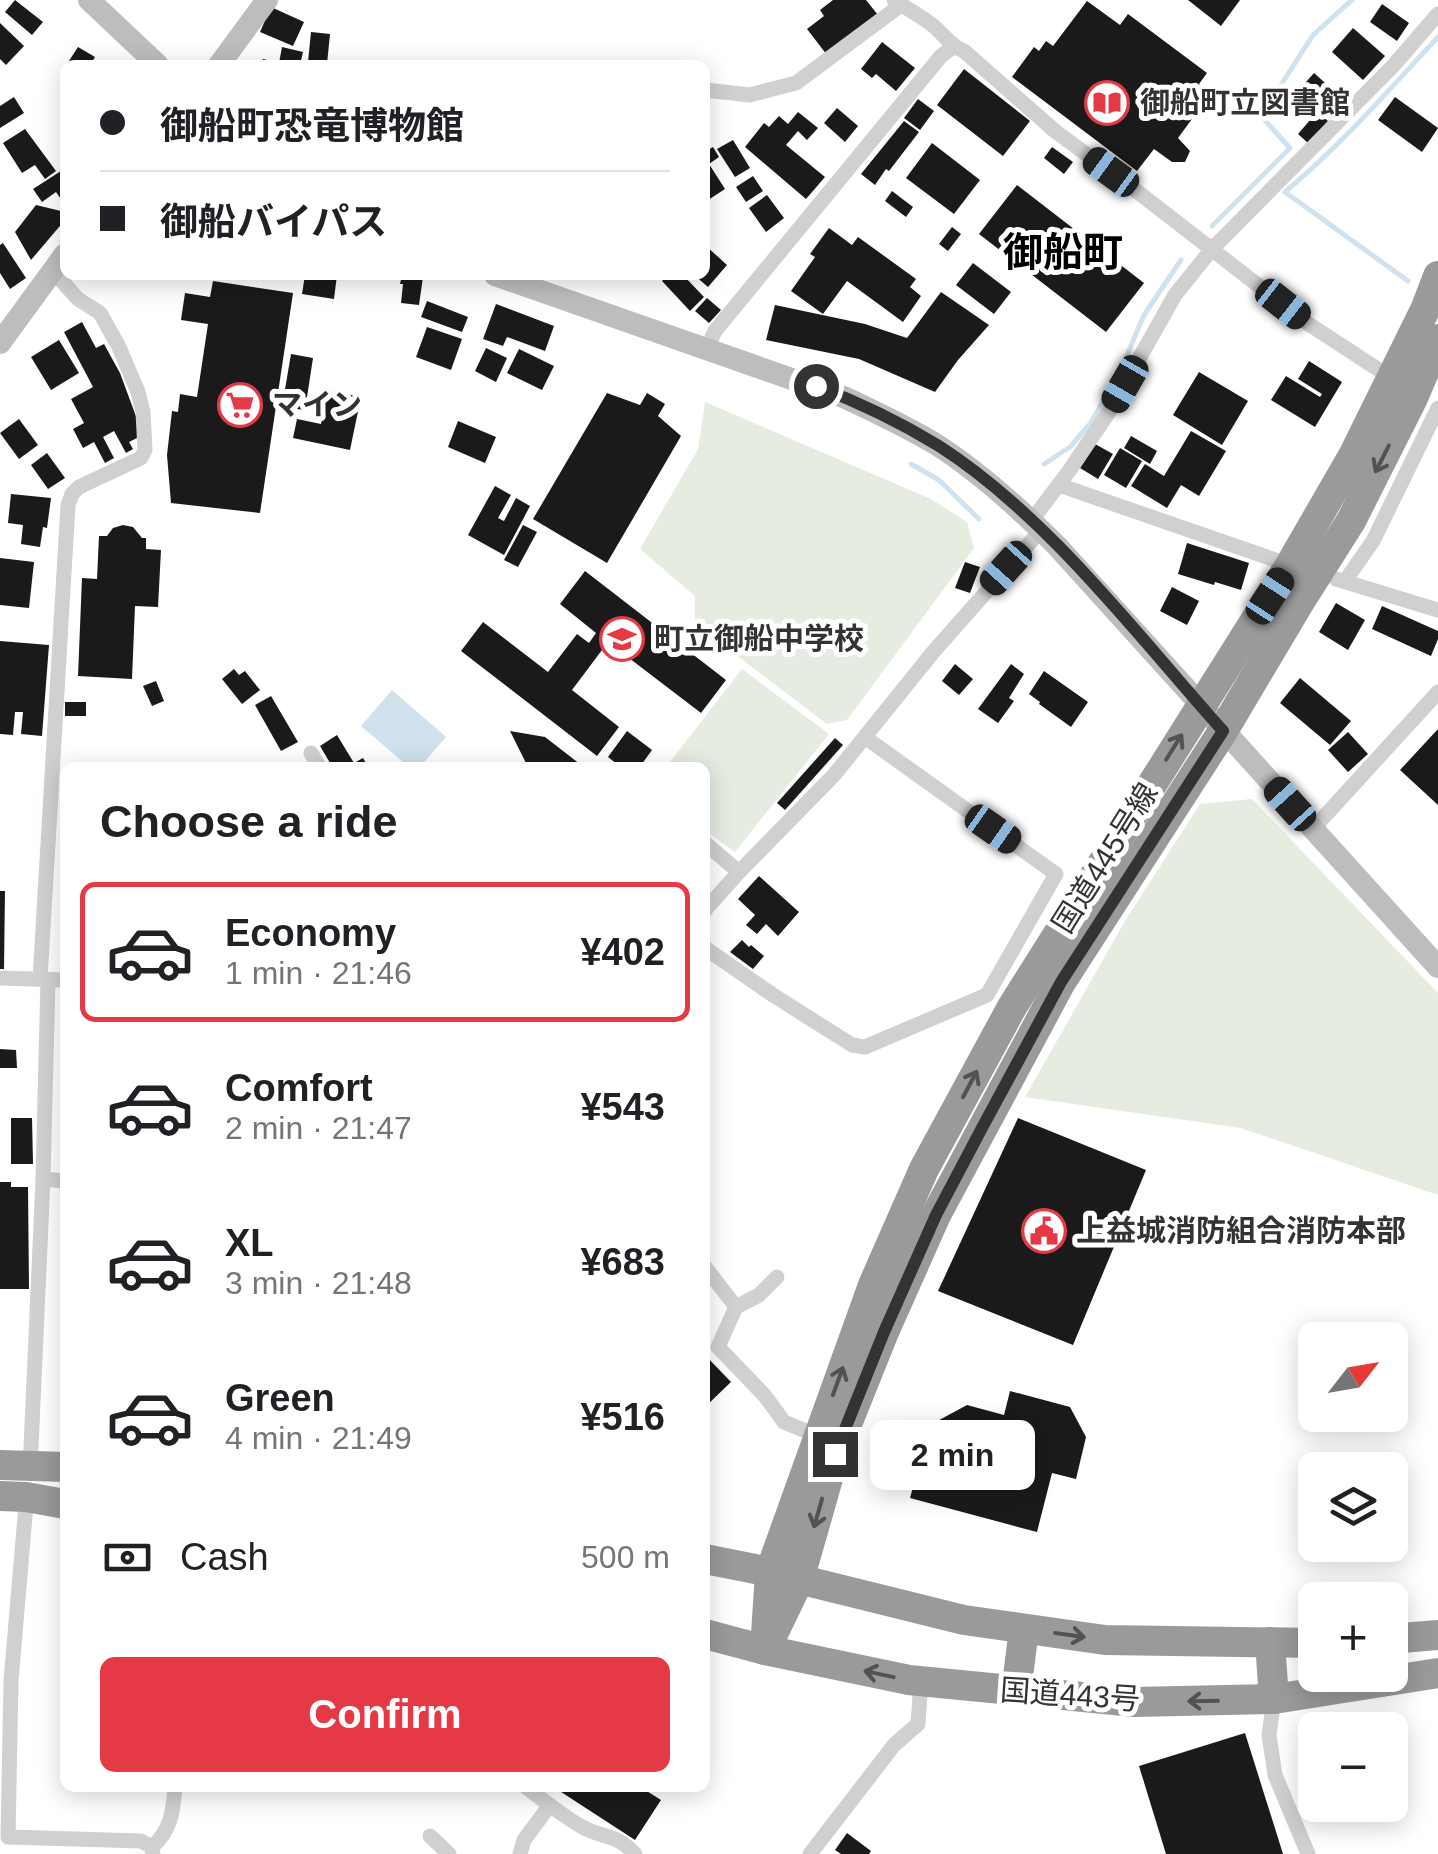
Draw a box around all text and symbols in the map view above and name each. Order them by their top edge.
library icon: 御船町立図書館 [1084,80,1130,126]
place label: 御船町立図書館 [1140,86,1350,119]
text: 御船町恐竜博物館 [160,105,464,147]
car [1078,142,1144,202]
text: 御船バイパス [160,201,387,243]
district label: 御船町 [1003,230,1123,274]
car [1250,274,1316,334]
car [1097,351,1153,417]
route start [794,364,839,409]
supermarket icon: マイン [217,382,263,428]
place label: マイン [272,388,362,421]
one-way arrow [1372,443,1391,473]
car [975,536,1037,600]
car [1241,563,1299,629]
school or university icon: 町立御船中学校 [599,616,645,662]
place label: 町立御船中学校 [654,622,864,655]
one-way arrow [1164,733,1185,761]
car [1259,772,1321,836]
street label: 国道445号線 [1046,777,1164,939]
text: Choose a ride [100,796,398,847]
car [960,800,1026,858]
icon: car [105,907,195,997]
text: Economy [225,912,396,954]
text: ¥402 [580,931,665,973]
text: 1 min · 21:46 [225,955,412,991]
icon: car [105,1062,195,1152]
text: Comfort [225,1067,373,1109]
one-way arrow [960,1070,980,1100]
text: ¥543 [580,1086,665,1128]
text: 2 min · 21:47 [225,1110,412,1146]
public building icon: 上益城消防組合消防本部 [1021,1208,1067,1254]
place label: 上益城消防組合消防本部 [1076,1214,1406,1247]
icon: car [105,1217,195,1307]
text: XL [225,1222,274,1264]
text: ¥683 [580,1241,665,1283]
text: 3 min · 21:48 [225,1265,412,1301]
north arrow [1298,1322,1408,1432]
map controls [1298,1322,1408,1822]
one-way arrow [830,1366,848,1397]
icon: car [105,1372,195,1462]
text: Green [225,1377,335,1419]
text: ¥516 [580,1396,665,1438]
callout: 2 min [870,1419,1035,1489]
text: 4 min · 21:49 [225,1420,412,1456]
route end [813,1432,858,1477]
text: 2 min [911,1437,994,1473]
button: layers [1298,1452,1408,1562]
one-way arrow [808,1497,826,1529]
icon: cash [100,1530,155,1585]
text: Cash [180,1536,269,1578]
text: 500 m [581,1539,670,1575]
button: + [1298,1582,1408,1692]
one-way arrow [1054,1627,1086,1645]
button: Confirm [100,1657,670,1772]
one-way arrow [864,1663,896,1682]
street label: 国道443号 [999,1673,1141,1716]
one-way arrow [1187,1691,1219,1710]
button: − [1298,1712,1408,1822]

